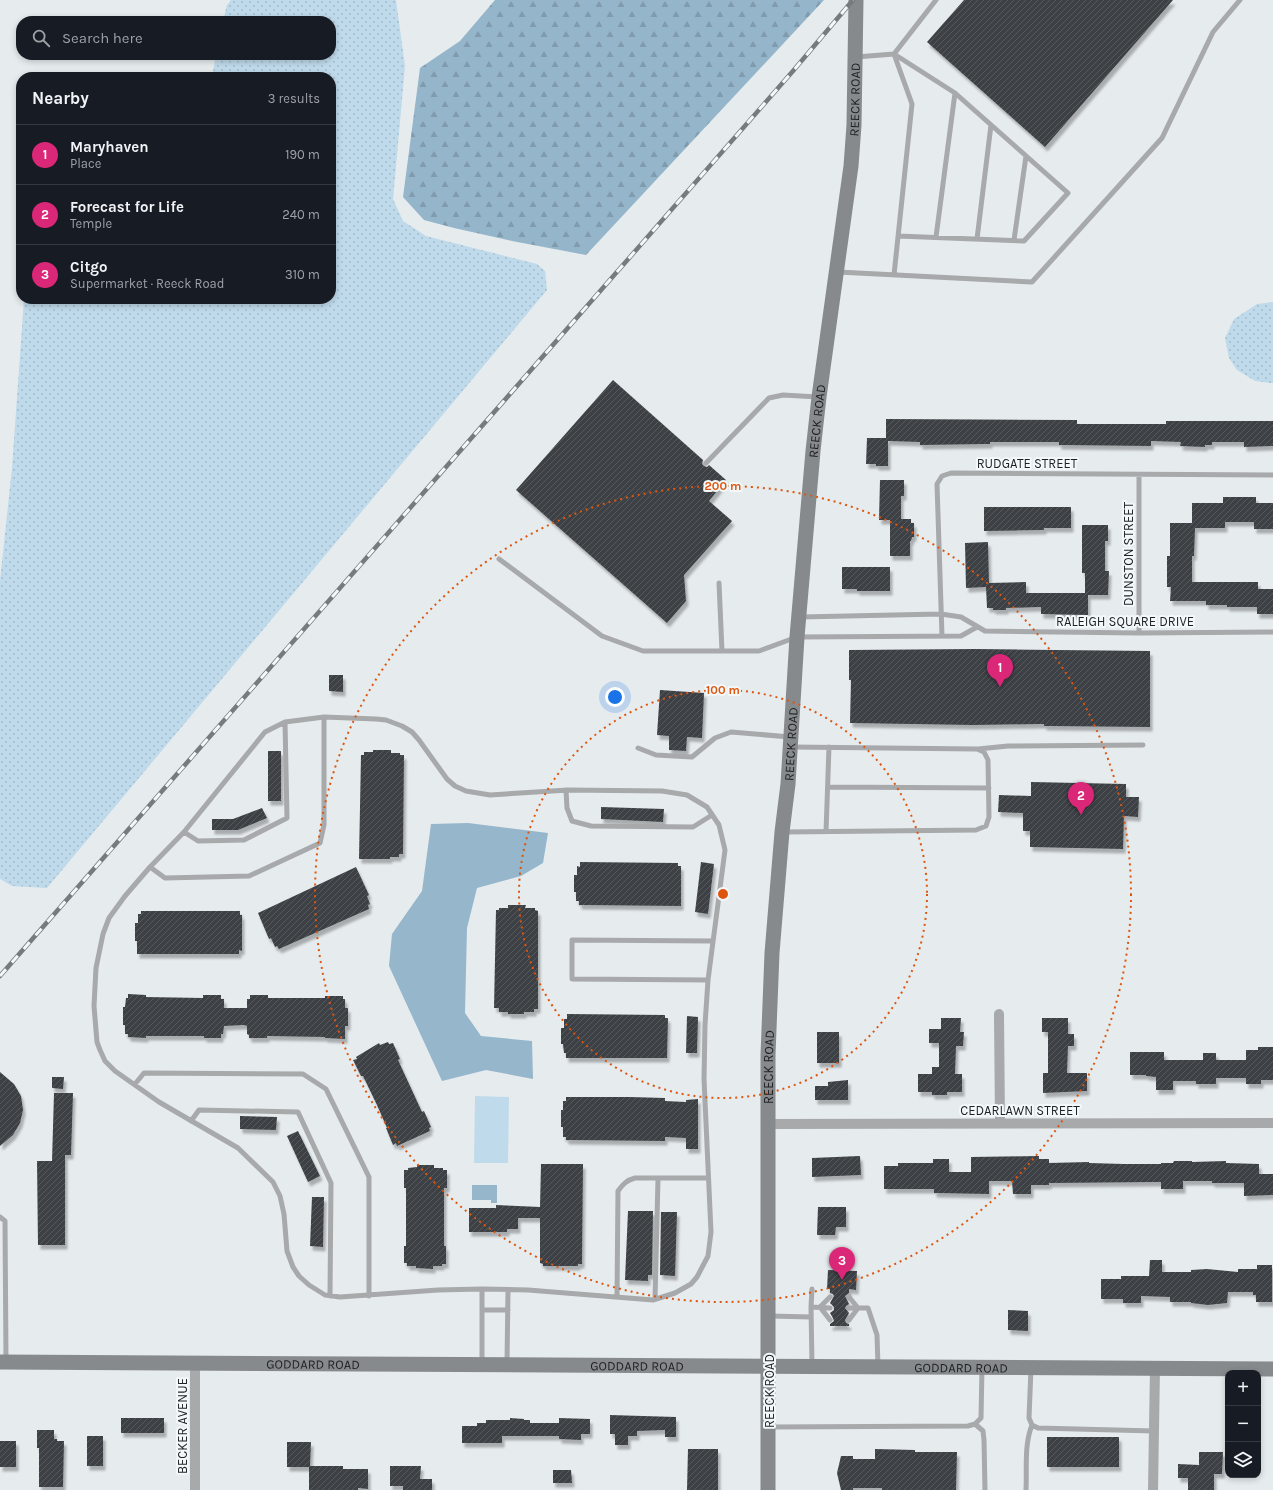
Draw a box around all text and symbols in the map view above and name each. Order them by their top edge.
search box [16,16,336,60]
icon: search [30,27,52,49]
text: Search here [62,29,143,47]
street label: REECK ROAD [846,62,863,137]
text: Nearby [32,88,89,108]
text: 3 results [268,91,320,106]
text: Maryhaven [70,138,149,156]
text: 1 [43,147,47,162]
text: 190 m [285,147,320,162]
text: Place [70,156,101,171]
text: Forecast for Life [70,198,184,216]
text: 2 [41,207,49,222]
text: 240 m [282,207,320,222]
text: Temple [70,216,112,231]
text: Citgo [70,258,108,276]
text: 3 [41,267,49,282]
text: 310 m [285,267,320,282]
text: Supermarket · Reeck Road [70,276,224,291]
street label: REECK ROAD [805,383,829,458]
street label: RUDGATE STREET [977,456,1078,471]
text: 200 m [705,479,741,493]
street label: DUNSTON STREET [1121,501,1136,606]
street label: RALEIGH SQUARE DRIVE [1056,614,1194,629]
pin: 1 [987,654,1013,687]
text: 100 m [706,683,740,697]
your location [605,687,625,707]
street label: REECK ROAD [781,707,801,781]
pin: 2 [1068,782,1094,815]
centre of rings [716,887,730,901]
street label: REECK ROAD [761,1030,777,1104]
street label: CEDARLAWN STREET [960,1103,1080,1118]
pin: 3 [829,1247,855,1280]
street label: REECK ROAD [762,1354,777,1428]
street label: GODDARD ROAD [266,1356,360,1372]
street label: GODDARD ROAD [590,1358,684,1374]
street label: GODDARD ROAD [914,1360,1008,1376]
map controls [1225,1370,1261,1478]
button: + [1225,1370,1261,1406]
street label: BECKER AVENUE [175,1378,190,1474]
button: − [1225,1406,1261,1442]
button: layers [1225,1442,1261,1478]

